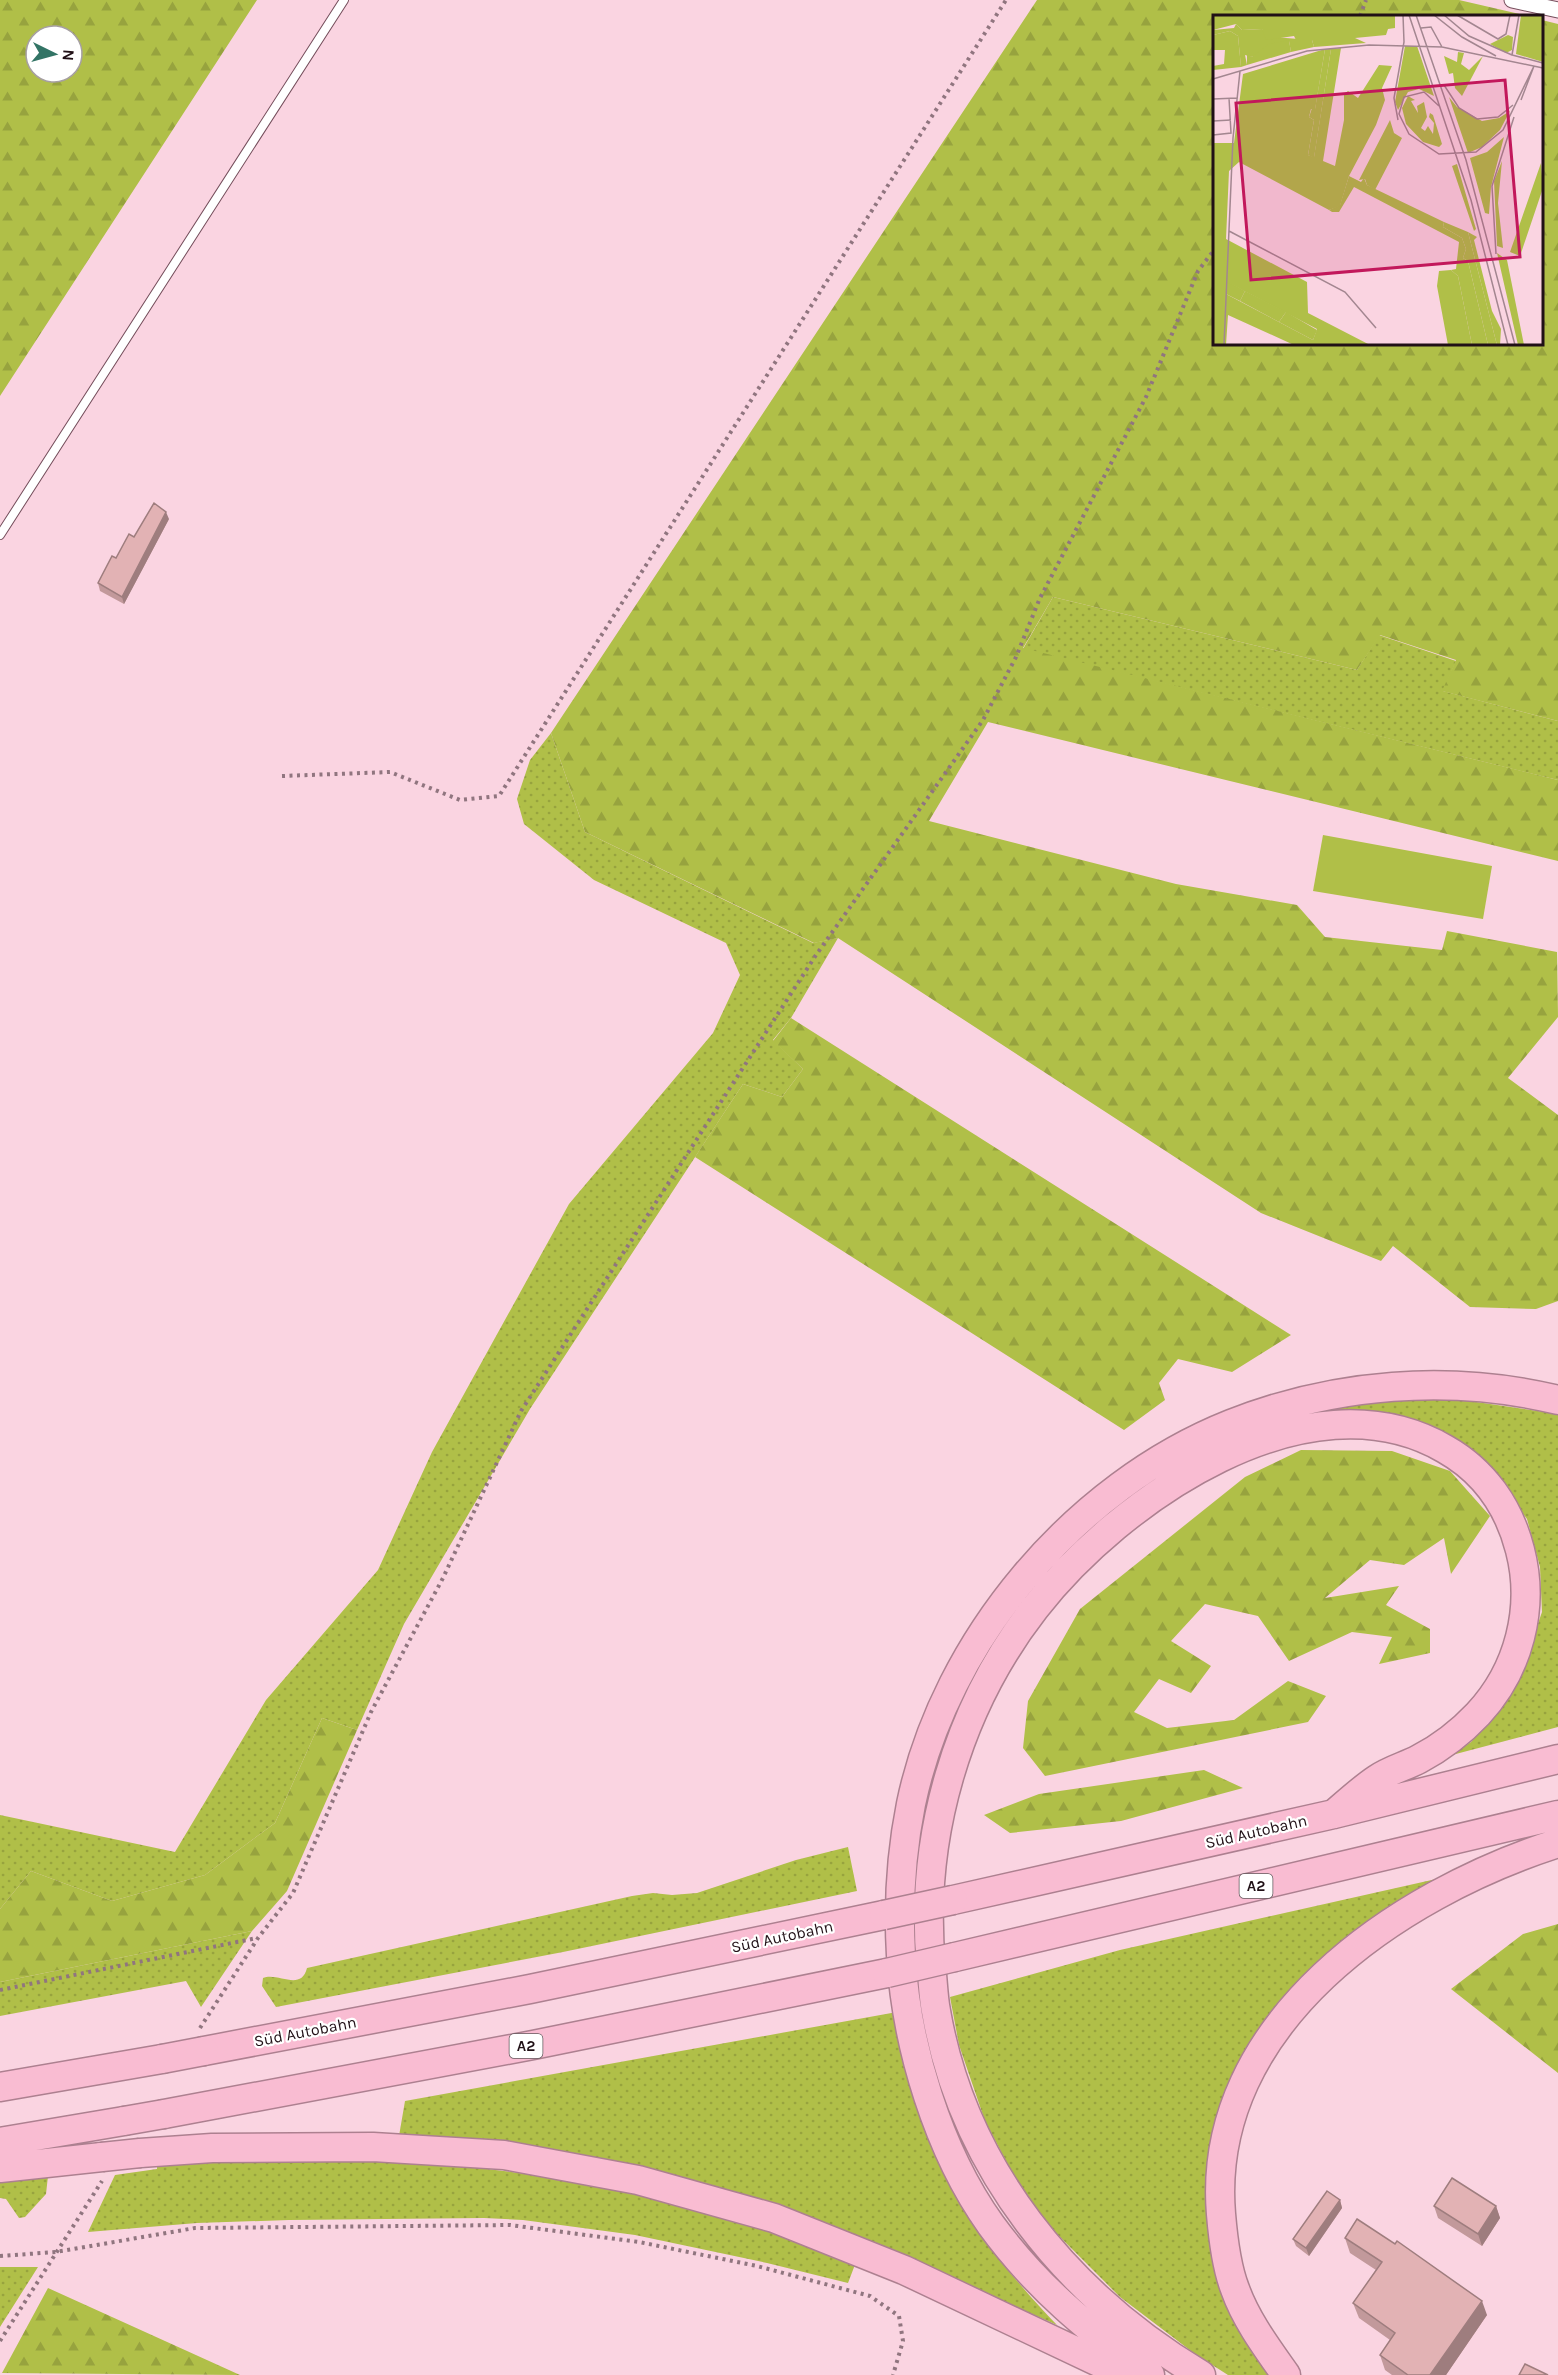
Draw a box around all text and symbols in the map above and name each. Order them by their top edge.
inset map [1213,15,1543,345]
north arrow [24,24,84,84]
text: N [58,49,78,62]
street label: Süd Autobahn [1203,1811,1309,1852]
road number: A2 [1240,1874,1272,1898]
street label: Süd Autobahn [729,1916,835,1957]
street label: Süd Autobahn [252,2012,358,2051]
road number: A2 [510,2034,542,2058]

